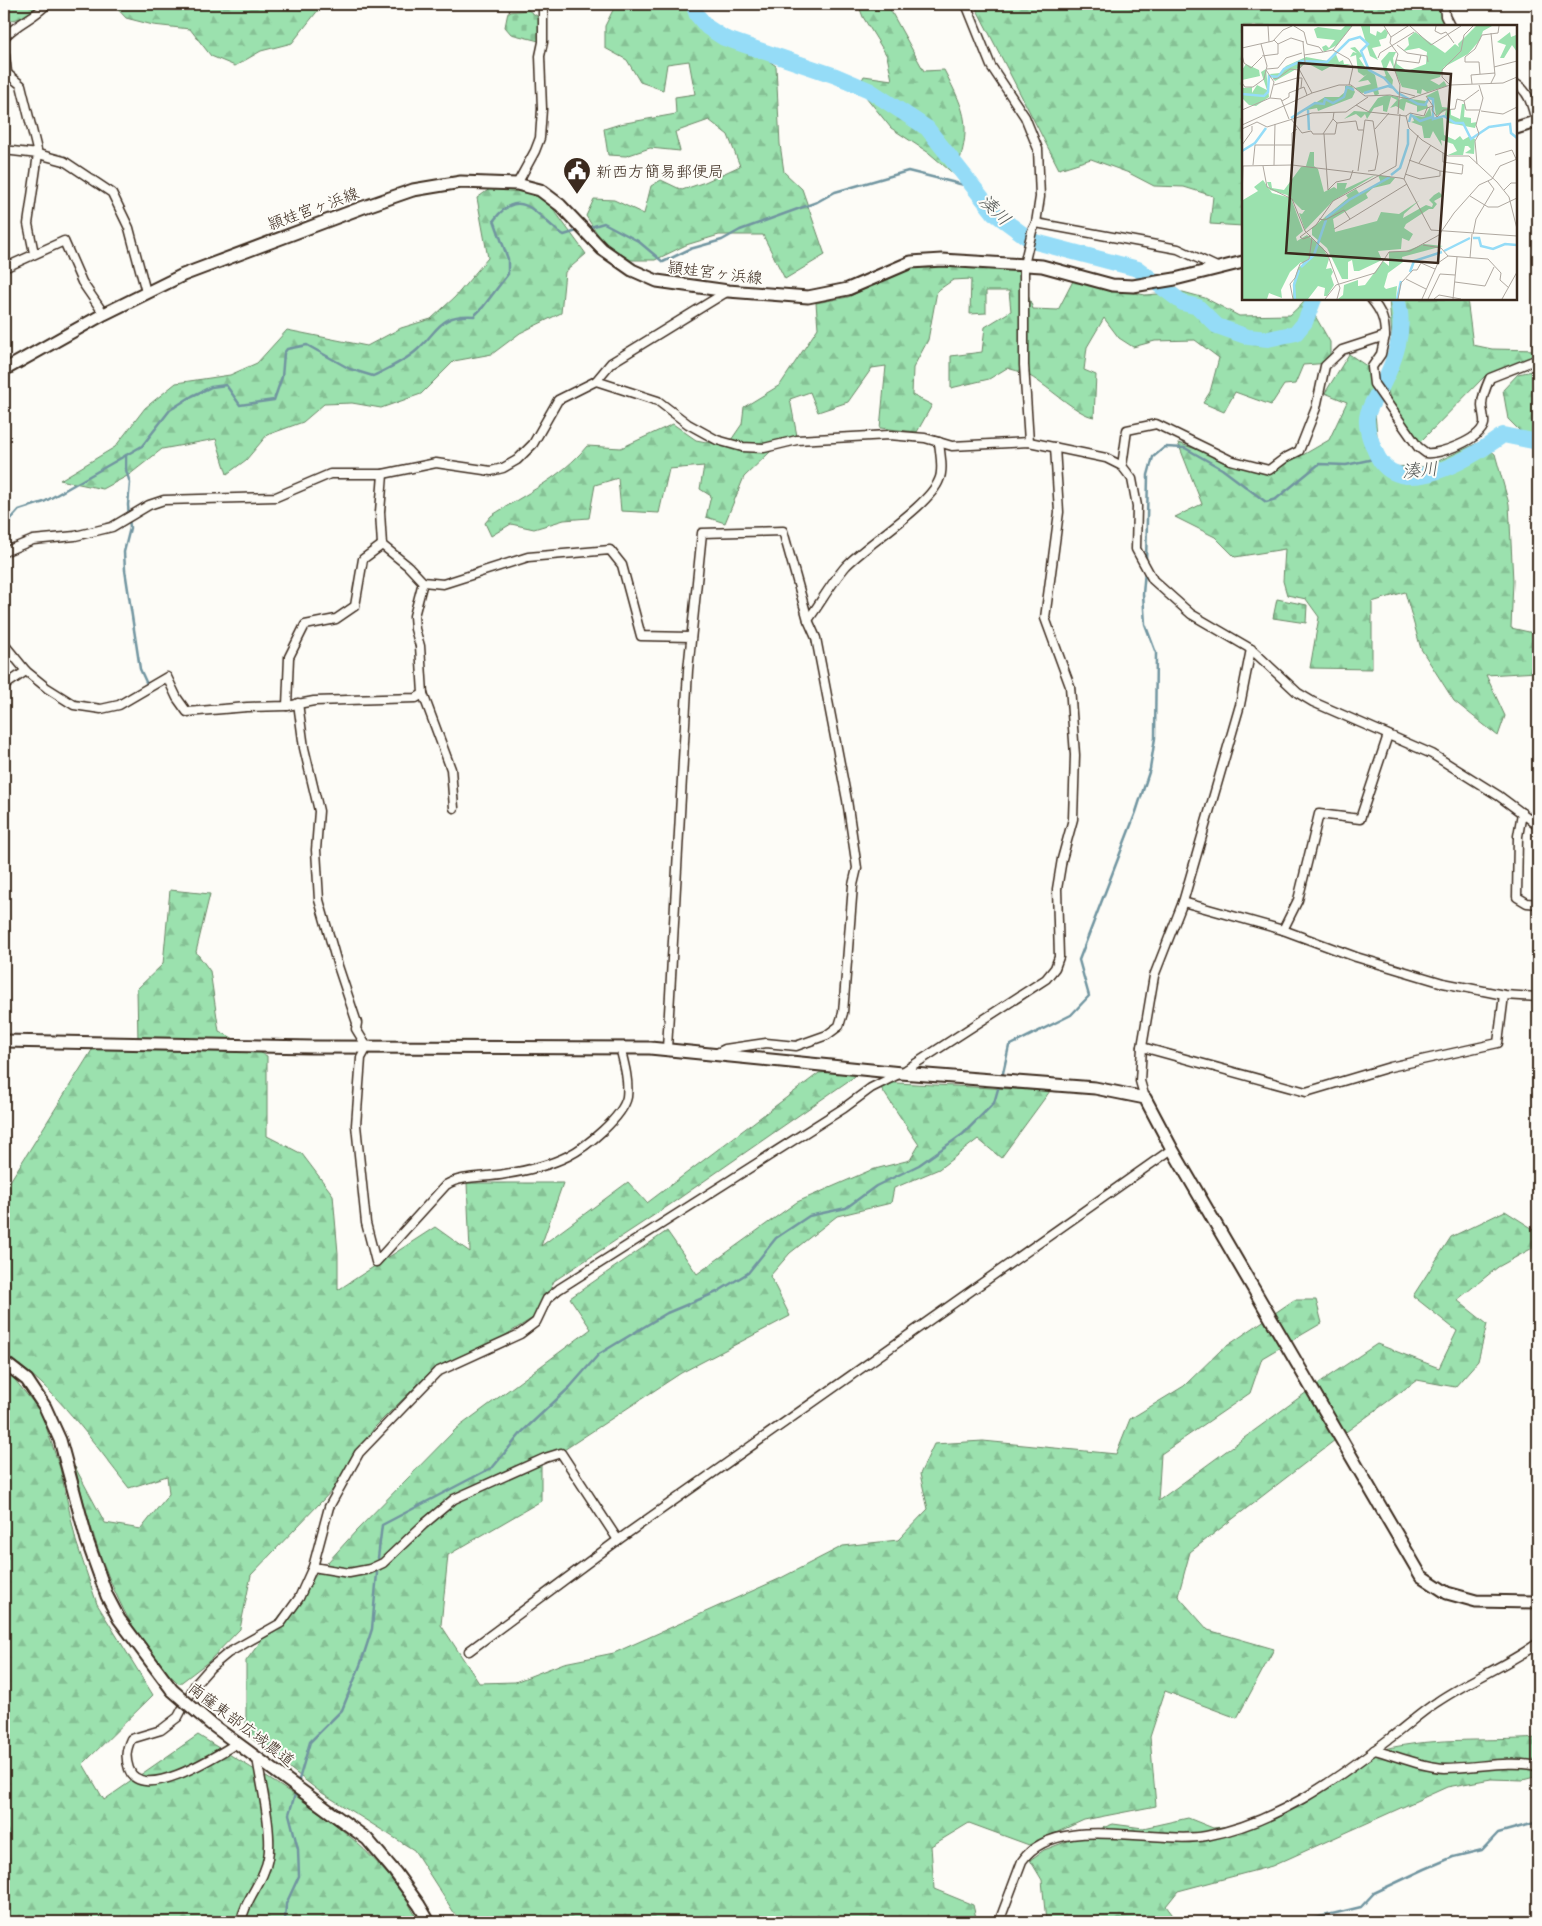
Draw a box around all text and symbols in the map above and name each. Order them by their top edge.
inset map [1242,25,1517,300]
public building icon: 新西方簡易郵便局 [562,156,592,195]
place label: 新西方簡易郵便局 [596,157,724,186]
street label: 頴娃宮ヶ浜線 [263,178,363,239]
water label: 湊川 [971,186,1019,234]
street label: 頴娃宮ヶ浜線 [666,252,764,293]
water label: 湊川 [1401,452,1439,488]
street label: 南薩東部広域農道 [182,1674,302,1775]

